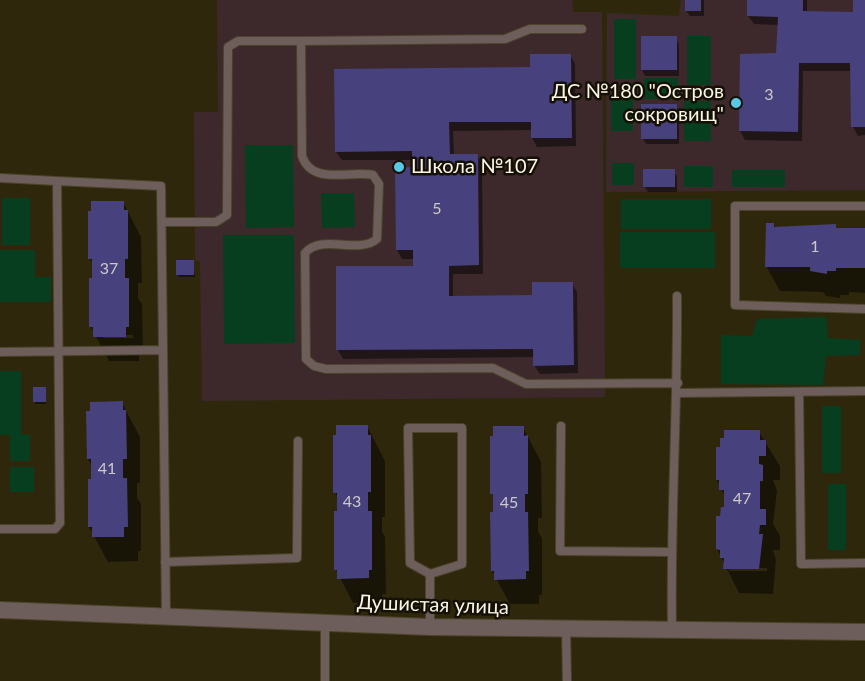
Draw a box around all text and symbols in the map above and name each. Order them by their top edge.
place label: ДС №180 "Остров сокровищ" [552,80,724,127]
house number: 3 [764,85,774,105]
marker: ДС №180 "Остров сокровищ" [729,96,743,110]
place label: Школа №107 [411,155,538,179]
marker: Школа №107 [392,160,406,174]
house number: 5 [432,199,442,219]
house number: 1 [810,237,820,257]
house number: 37 [100,259,118,279]
house number: 41 [98,459,116,479]
house number: 47 [733,489,751,509]
house number: 43 [343,492,361,512]
house number: 45 [500,493,518,513]
street label: Душистая улица [357,590,509,620]

